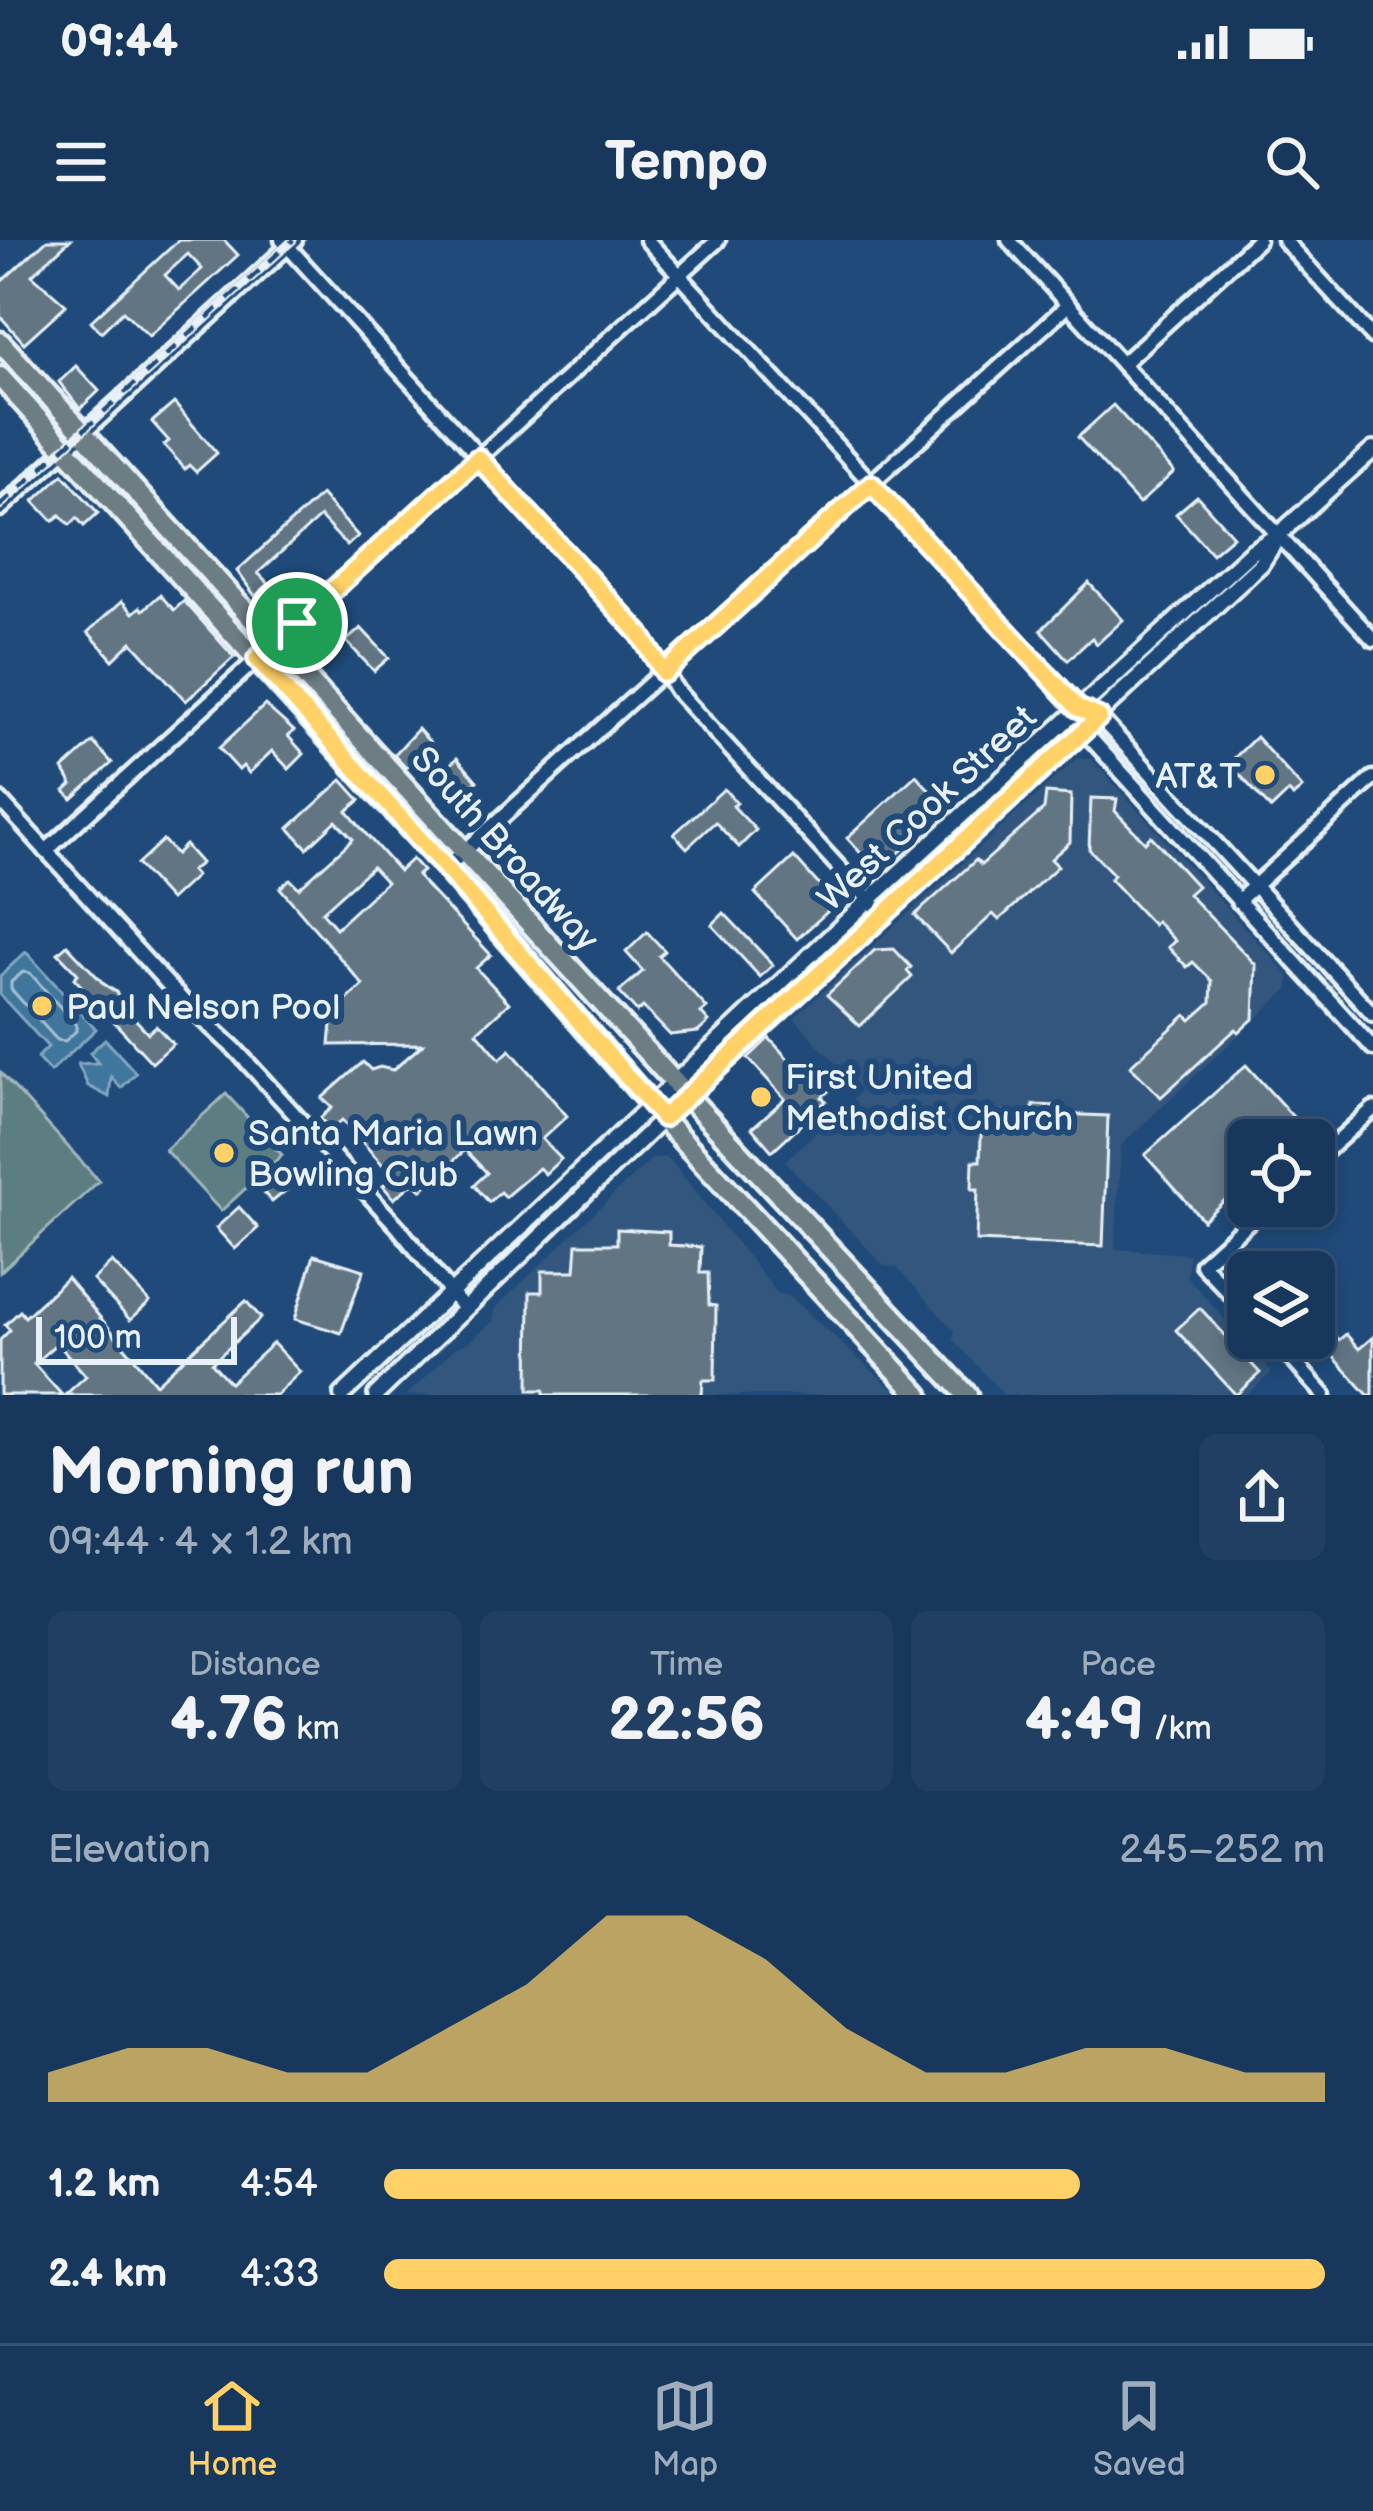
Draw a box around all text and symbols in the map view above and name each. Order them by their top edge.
text: 09:44 [60,15,178,70]
icon: menu [48,129,114,195]
icon: search [1259,129,1325,195]
text: Tempo [605,130,768,195]
pin [246,572,348,674]
icon: arrive [264,590,330,656]
street label: West Cook Street [810,697,1046,921]
street label: South Broadway [401,739,608,961]
place label: AT&T [1156,756,1241,799]
marker: AT&T [1252,762,1278,788]
place label: Paul Nelson Pool [66,987,340,1030]
marker: Paul Nelson Pool [29,993,55,1019]
place label: First United Methodist Church [785,1057,1073,1141]
marker: First United Methodist Church [748,1084,774,1110]
place label: Santa Maria Lawn Bowling Club [248,1113,538,1197]
map controls [1227,1119,1335,1359]
button: locate [1227,1119,1335,1227]
marker: Santa Maria Lawn Bowling Club [211,1140,237,1166]
button: layers [1227,1251,1335,1359]
scale bar [36,1311,237,1364]
text: 100 m [54,1318,142,1358]
text: Morning run [48,1434,414,1513]
button: share [1199,1434,1325,1560]
text: 09:44 · 4 × 1.2 km [48,1519,353,1566]
text: Distance [189,1645,321,1685]
text: Time [650,1645,723,1685]
text: Pace [1081,1645,1156,1685]
text: 4.76 [170,1685,287,1757]
text: 22:56 [608,1685,765,1757]
text: 4:49 [1024,1685,1145,1757]
text: km [287,1709,340,1749]
text: /km [1145,1709,1212,1749]
text: Elevation [48,1827,211,1874]
text: 245–252 m [1120,1827,1325,1874]
text: 1.2 km [48,2161,161,2208]
text: 4:54 [240,2161,318,2208]
text: 2.4 km [48,2251,167,2298]
text: 4:33 [240,2251,320,2298]
tab: Home [187,2373,277,2485]
tab: Map [652,2373,718,2485]
tab: Saved [1093,2373,1186,2485]

